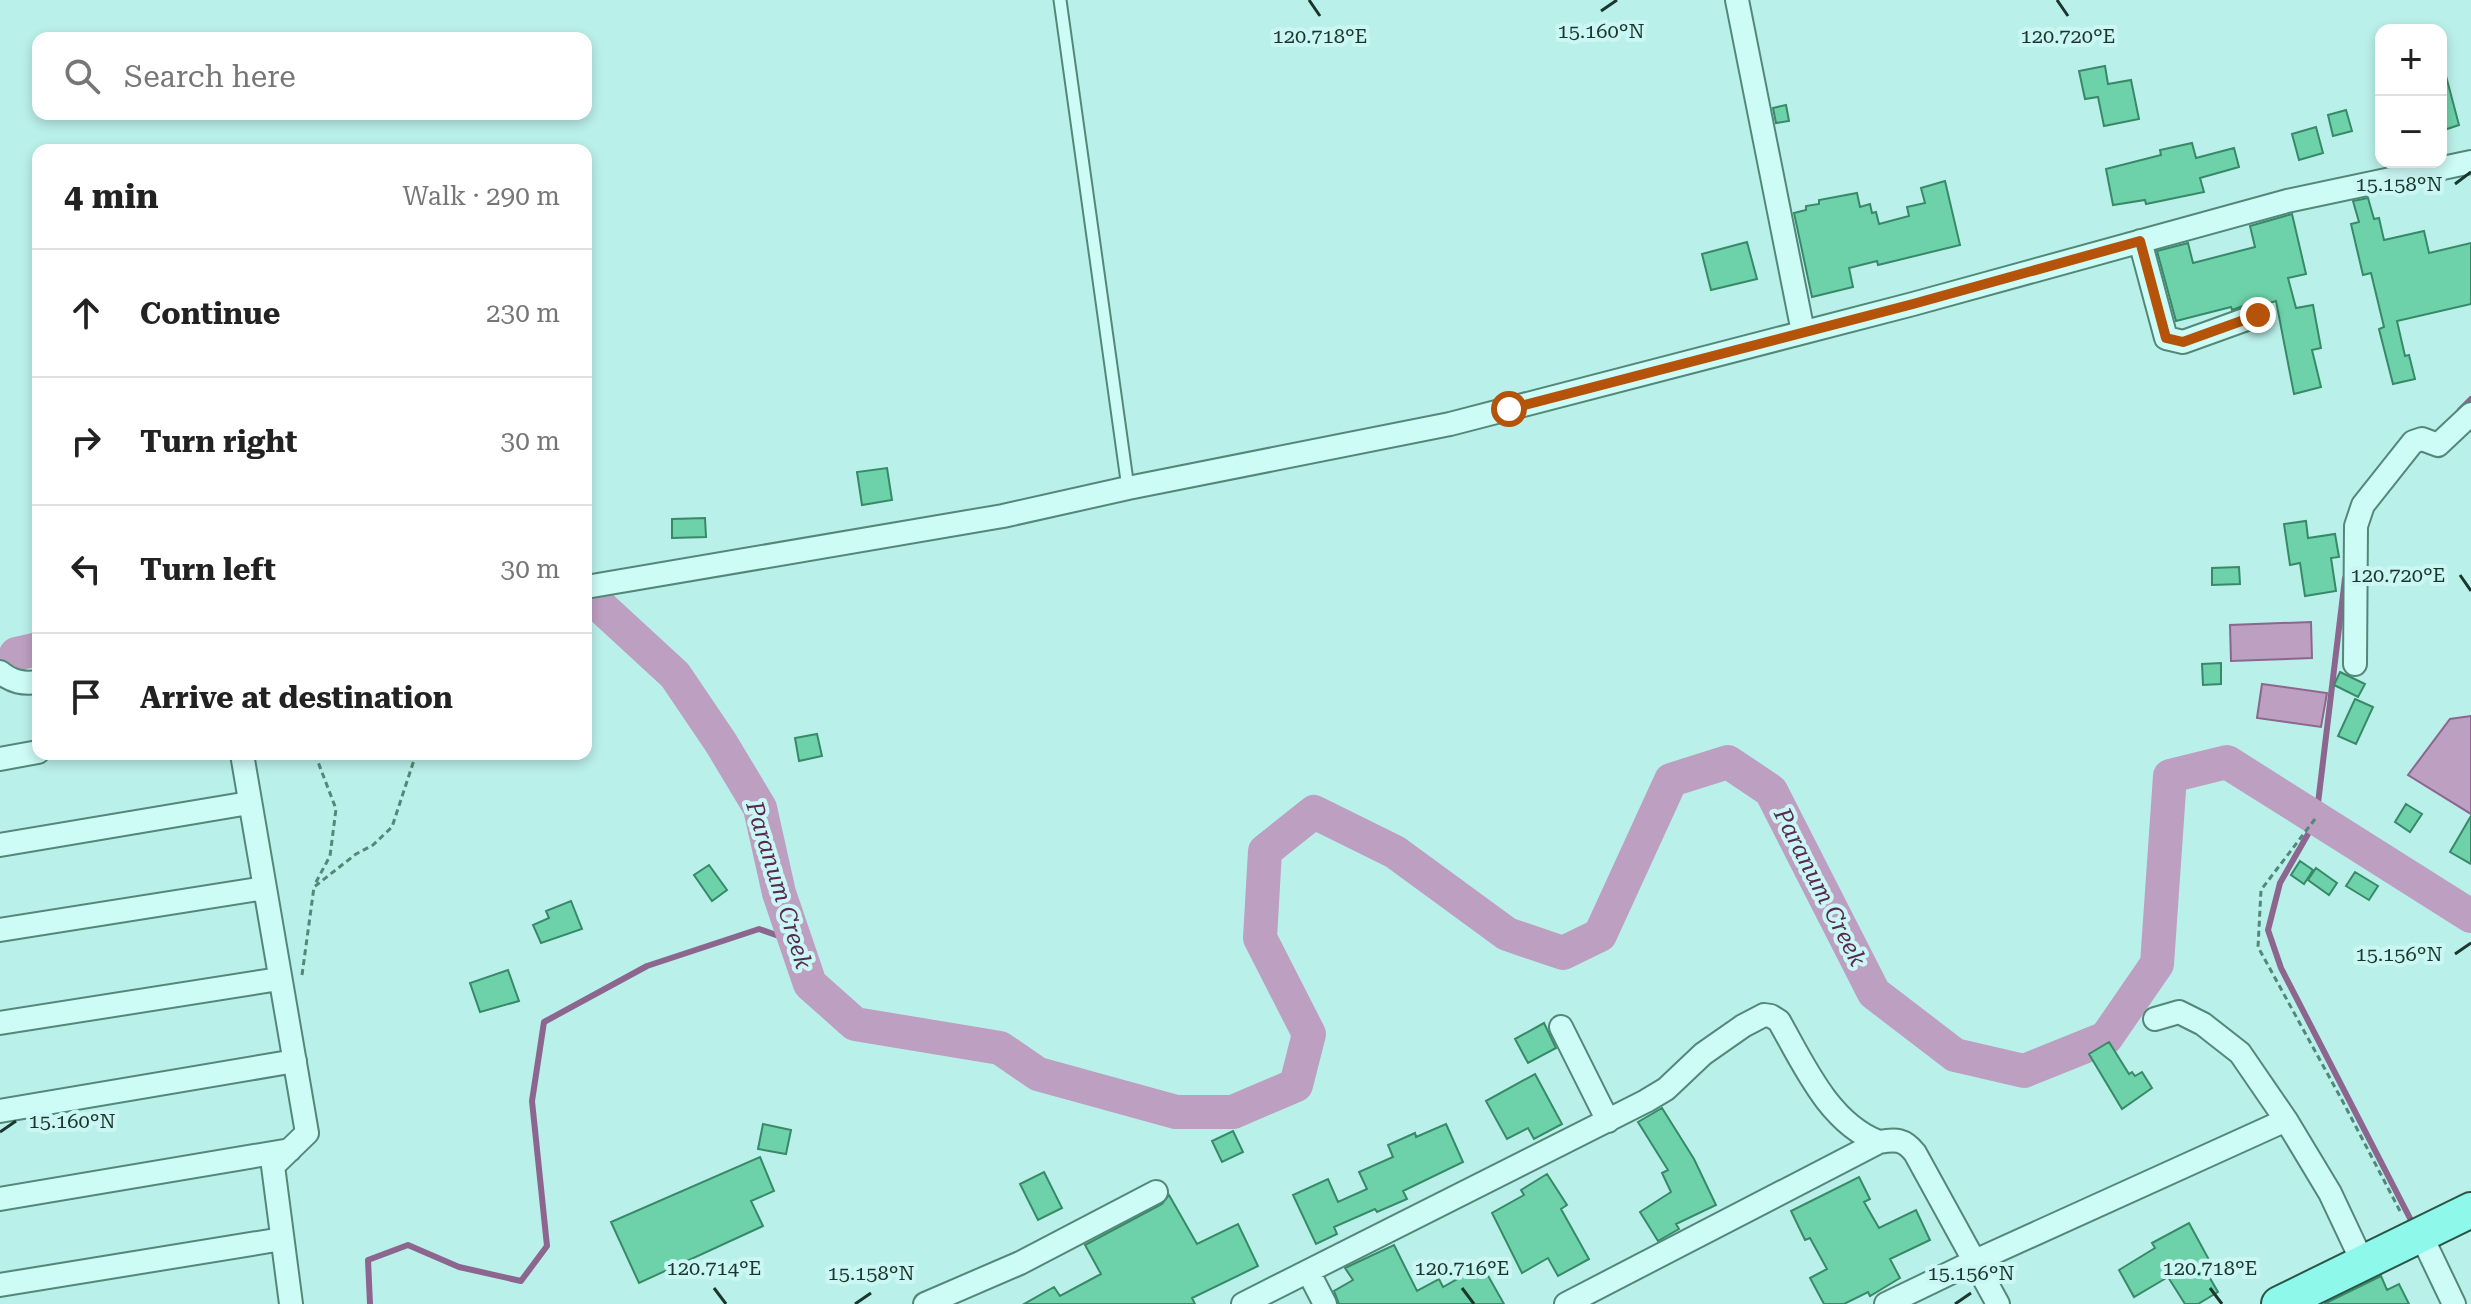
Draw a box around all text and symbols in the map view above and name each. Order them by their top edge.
text: 15.160°N [1558,19,1644,43]
text: 120.718°E [1273,24,1367,48]
text: 120.720°E [2021,24,2115,48]
map controls [2375,24,2447,168]
button: + [2375,24,2447,96]
search box [32,32,592,120]
icon: search [60,54,104,98]
text: Search here [124,59,296,94]
button: − [2375,96,2447,168]
text: 15.158°N [2356,172,2442,196]
text: 4 min [64,176,159,216]
text: Walk · 290 m [402,181,560,211]
icon: ahead [64,291,108,335]
text: Continue [140,296,280,331]
route end [2240,297,2276,333]
text: 230 m [486,298,560,328]
route start [1491,391,1527,427]
icon: right [64,419,108,463]
text: Turn right [140,424,297,459]
text: 30 m [501,426,560,456]
icon: left [64,547,108,591]
text: Turn left [140,552,276,587]
text: 30 m [501,554,560,584]
text: 120.720°E [2351,563,2445,587]
icon: arrive [64,675,108,719]
text: Arrive at destination [140,680,453,715]
water label: Paranum Creek [740,797,818,972]
water label: Paranum Creek [1768,802,1872,971]
text: 15.156°N [2356,942,2442,966]
text: 15.160°N [29,1109,115,1133]
text: 120.714°E [667,1256,761,1280]
text: 120.716°E [1415,1256,1509,1280]
text: 120.718°E [2163,1256,2257,1280]
text: 15.158°N [828,1261,914,1285]
text: 15.156°N [1928,1261,2014,1285]

